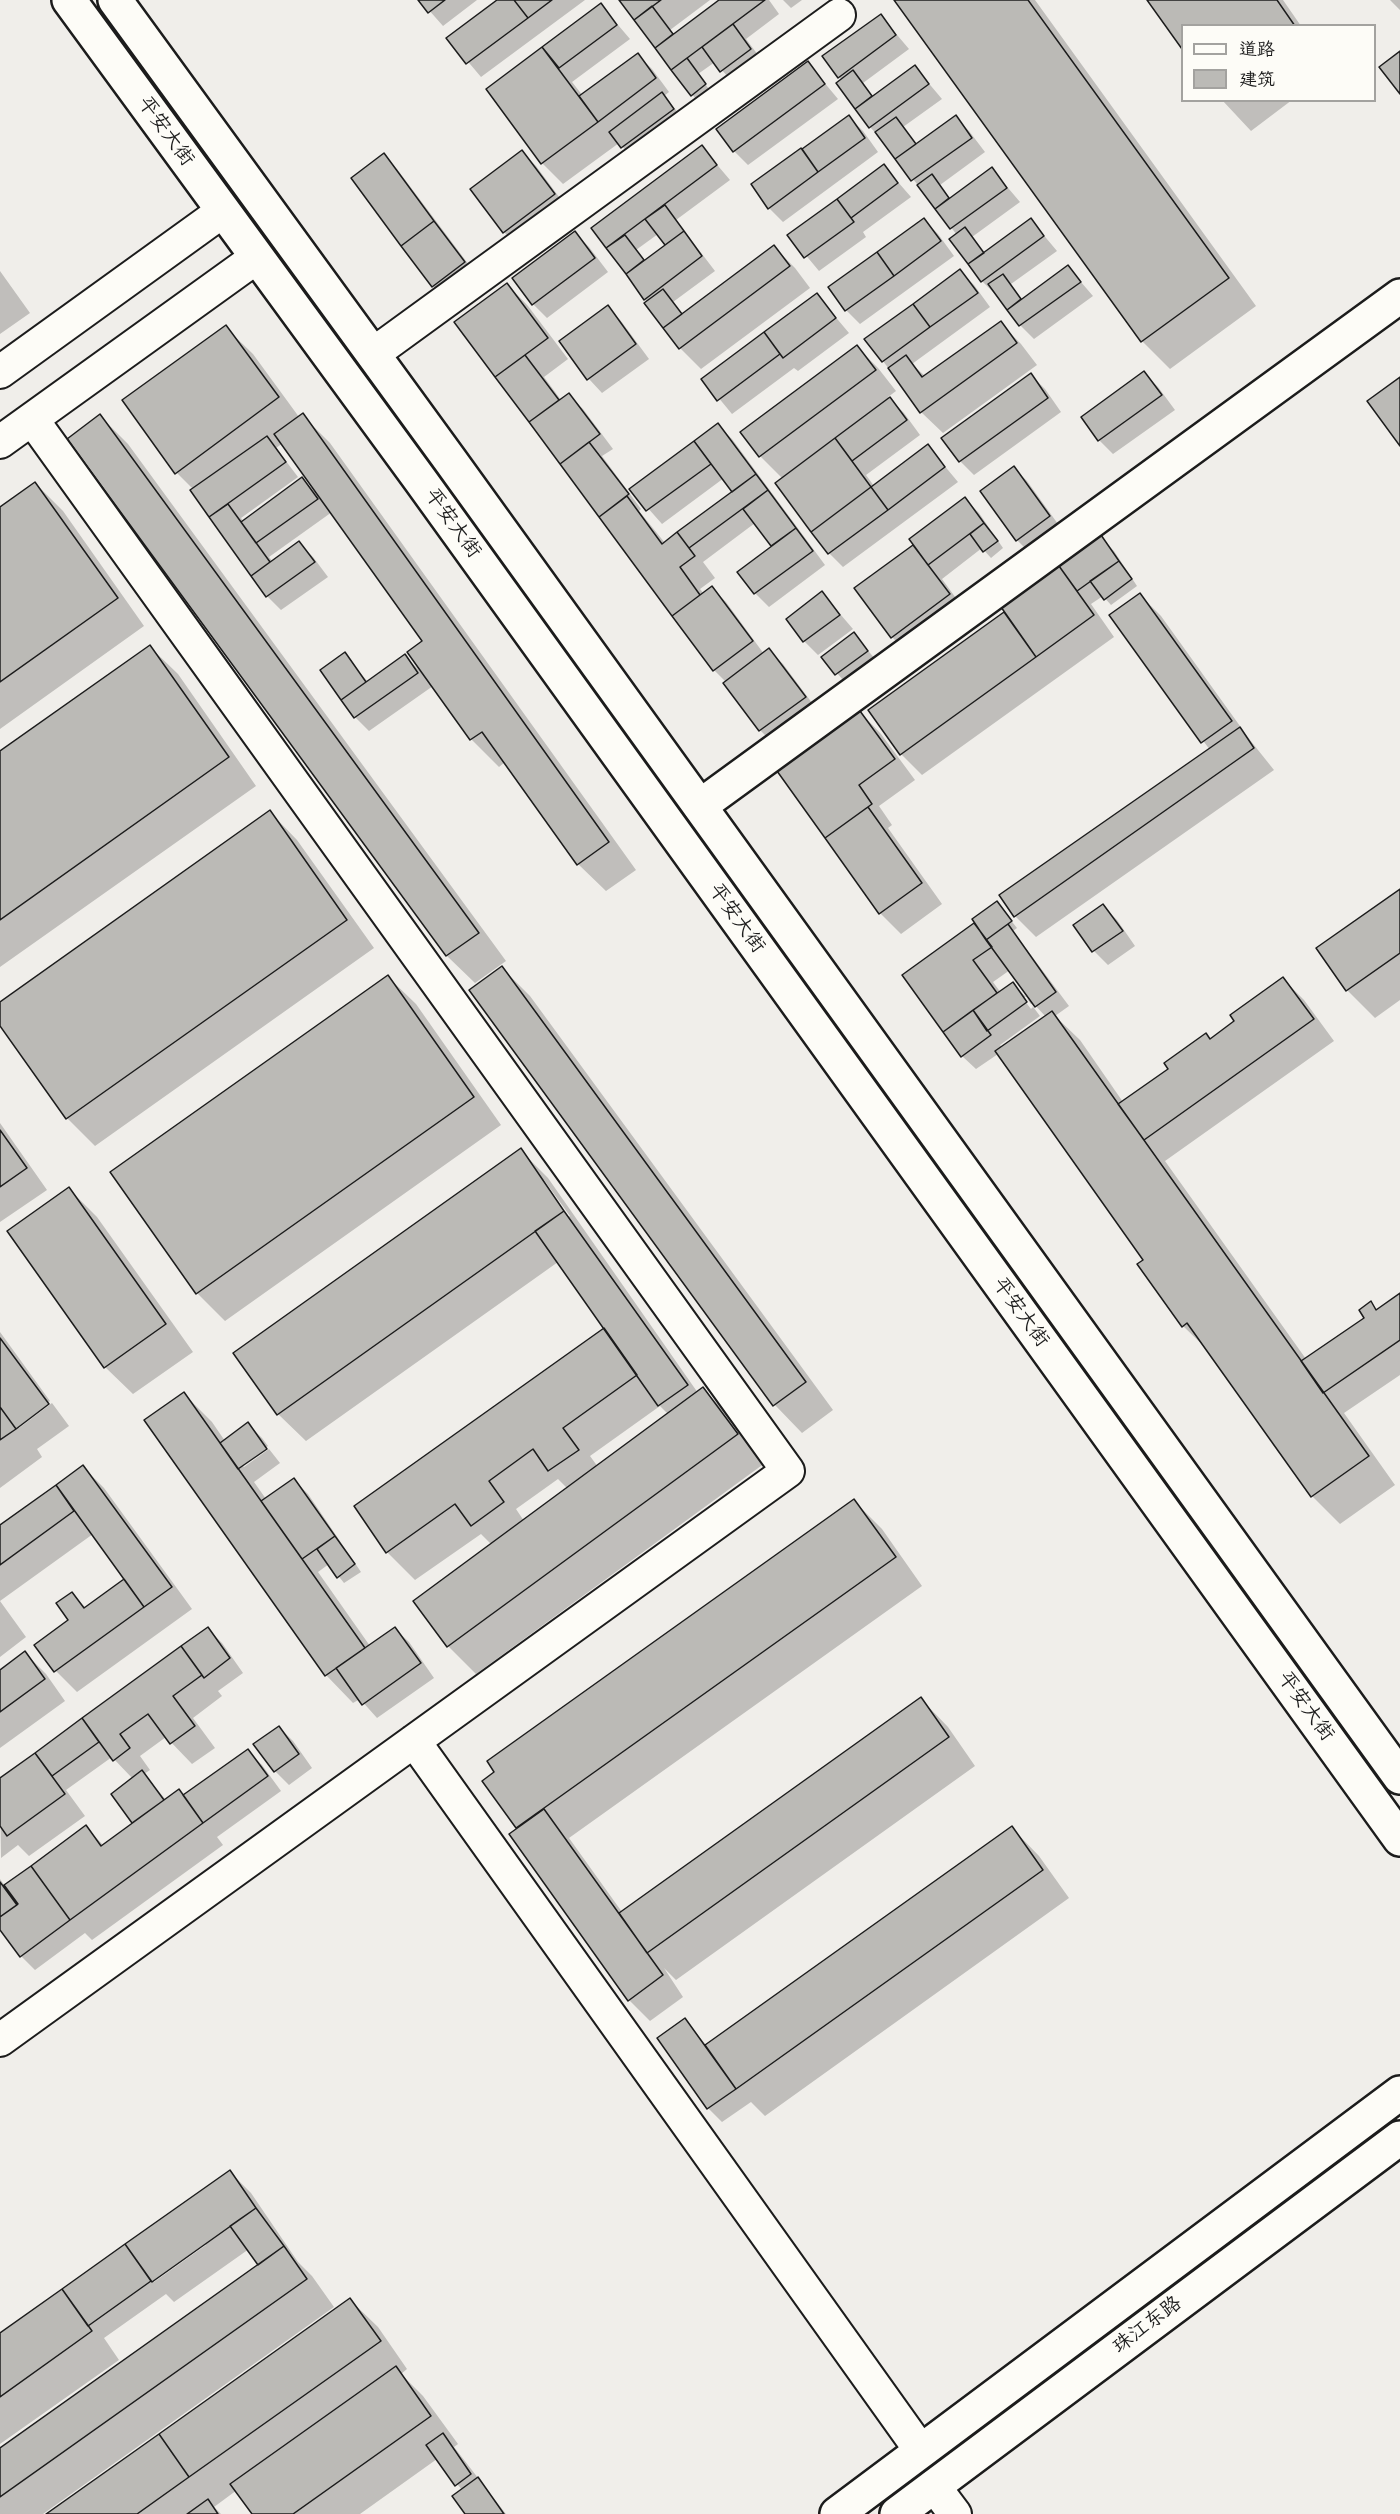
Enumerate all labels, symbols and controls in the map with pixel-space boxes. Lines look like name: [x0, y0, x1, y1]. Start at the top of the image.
legend: [1181, 24, 1376, 102]
text: 道路: [1239, 37, 1275, 62]
text: 建筑: [1239, 67, 1275, 92]
street label: 平安大街: [132, 93, 198, 171]
street label: 平安大街: [419, 485, 485, 563]
street label: 平安大街: [703, 880, 769, 958]
street label: 平安大街: [987, 1274, 1053, 1352]
street label: 平安大街: [1272, 1668, 1338, 1746]
street label: 珠江东路: [1109, 2292, 1187, 2360]

